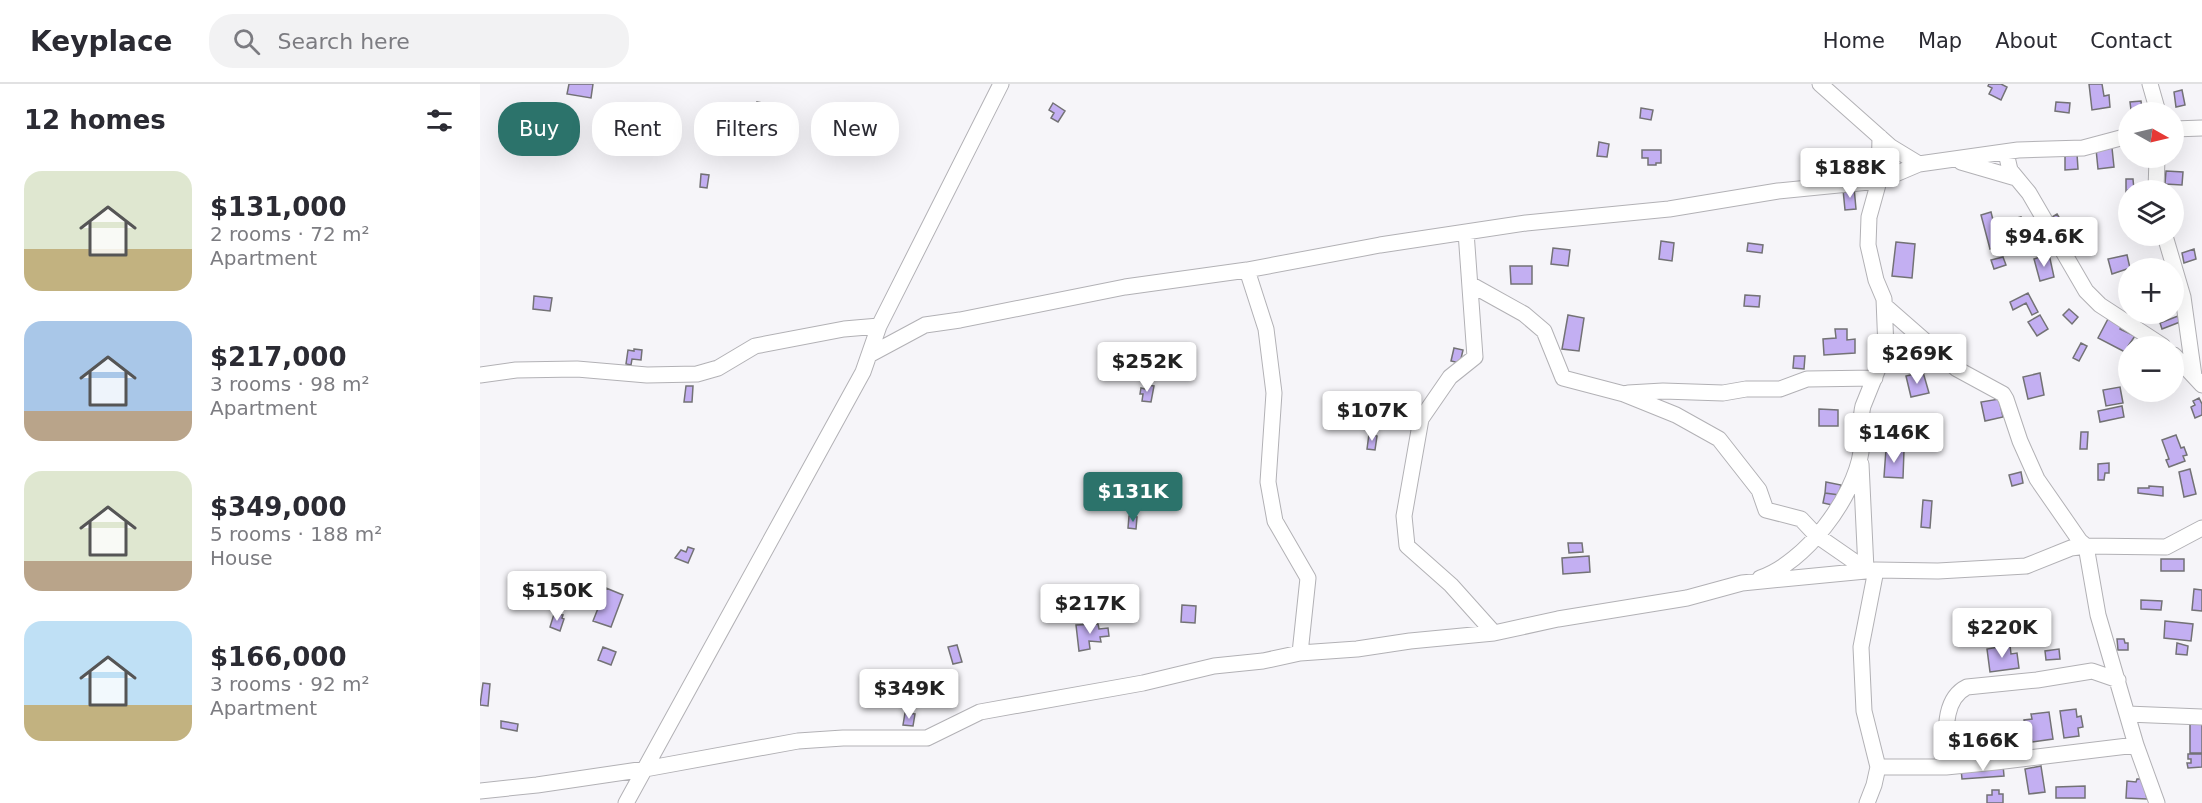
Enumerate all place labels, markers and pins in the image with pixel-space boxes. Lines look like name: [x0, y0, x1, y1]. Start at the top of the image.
pin: $188K: [1808, 148, 1892, 199]
pin: $94.6K: [1995, 217, 2093, 268]
pin: $269K: [1875, 334, 1959, 385]
pin: $252K: [1105, 342, 1189, 393]
pin: $107K: [1330, 391, 1414, 442]
pin: $146K: [1852, 413, 1936, 464]
pin: $131K: [1091, 472, 1175, 523]
pin: $150K: [515, 571, 599, 622]
pin: $217K: [1048, 584, 1132, 635]
pin: $220K: [1960, 608, 2044, 659]
pin: $349K: [867, 669, 951, 720]
pin: $166K: [1941, 721, 2025, 772]

